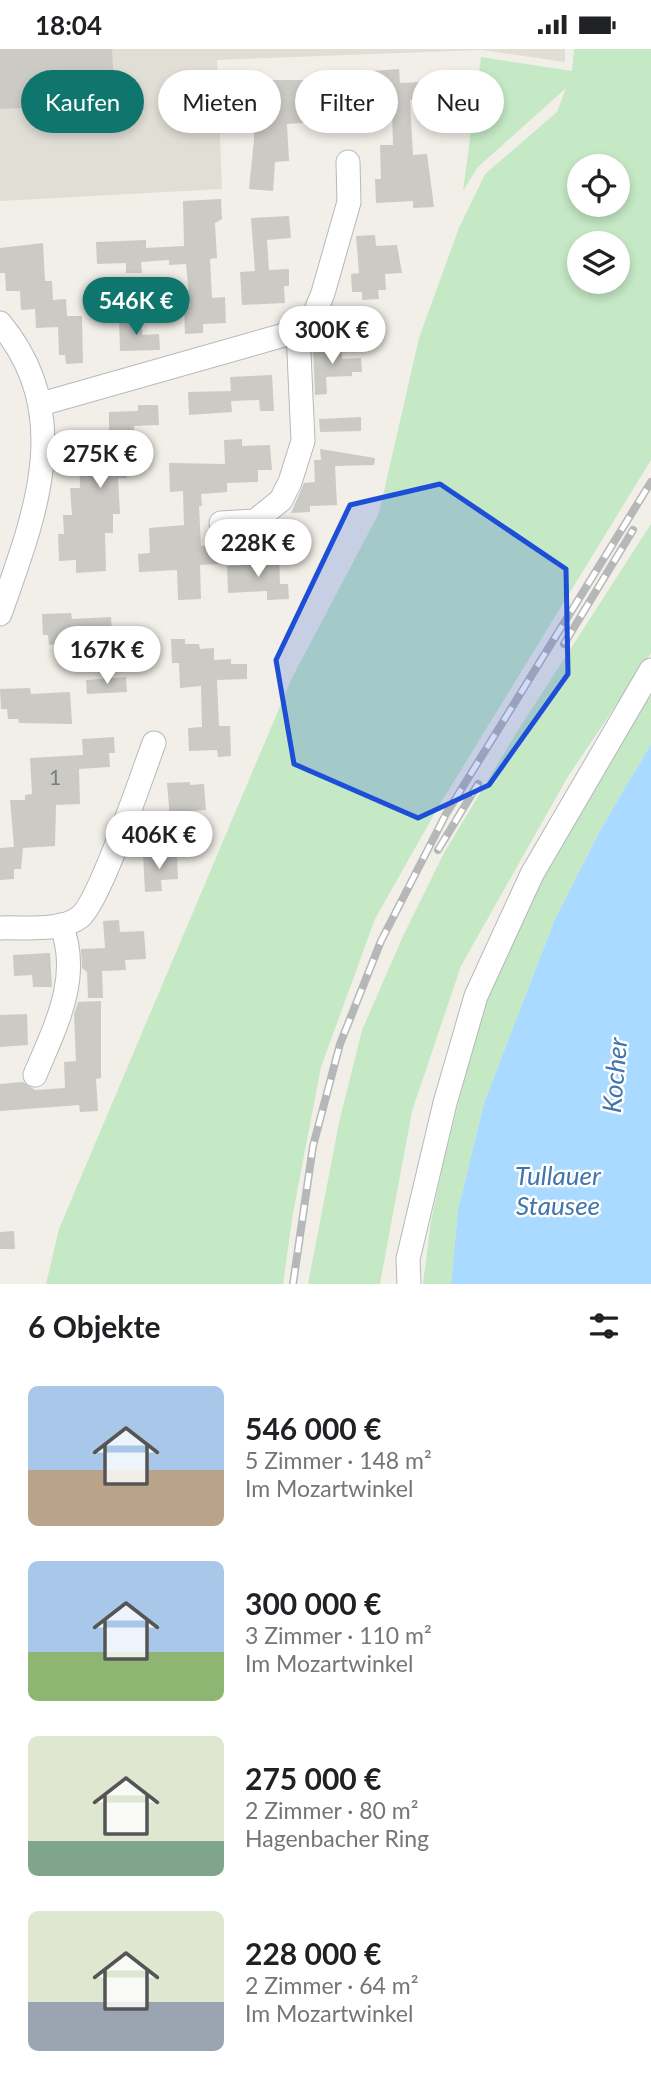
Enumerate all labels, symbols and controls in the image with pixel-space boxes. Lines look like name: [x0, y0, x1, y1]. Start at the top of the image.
text: 18:04: [35, 9, 102, 41]
chip: Kaufen: [21, 70, 144, 133]
chip: Mieten: [158, 70, 281, 133]
chip: Filter: [295, 70, 398, 133]
chip: Neu: [412, 70, 504, 133]
map controls: [567, 154, 630, 294]
button: locate: [567, 154, 630, 217]
button: layers: [567, 231, 630, 294]
pin: 546K €: [79, 278, 193, 337]
text: 546K €: [99, 286, 173, 314]
pin: 300K €: [275, 307, 389, 366]
text: 300K €: [295, 315, 369, 343]
pin: 275K €: [43, 431, 157, 490]
text: 275K €: [63, 439, 137, 467]
pin: 228K €: [201, 519, 315, 579]
text: 228K €: [221, 528, 295, 556]
pin: 167K €: [50, 627, 164, 686]
text: 167K €: [70, 635, 144, 663]
house number: 1: [49, 764, 61, 789]
pin: 406K €: [102, 811, 216, 871]
text: 406K €: [122, 820, 196, 848]
water label: Kocher: [595, 1035, 633, 1114]
water label: Tullauer Stausee: [515, 1159, 602, 1221]
icon: filters: [585, 1307, 623, 1345]
text: 6 Objekte: [28, 1308, 160, 1344]
text: 546 000 €: [245, 1410, 381, 1446]
icon: home: [84, 1414, 168, 1498]
text: 5 Zimmer · 148 m²: [245, 1446, 432, 1474]
text: Im Mozartwinkel: [245, 1474, 413, 1502]
text: 300 000 €: [245, 1585, 381, 1621]
icon: home: [84, 1589, 168, 1673]
text: 3 Zimmer · 110 m²: [245, 1621, 432, 1649]
text: Im Mozartwinkel: [245, 1649, 413, 1677]
text: 275 000 €: [245, 1760, 381, 1796]
icon: home: [84, 1764, 168, 1848]
text: 2 Zimmer · 80 m²: [245, 1796, 418, 1824]
text: Hagenbacher Ring: [245, 1824, 429, 1852]
text: 228 000 €: [245, 1935, 381, 1971]
icon: home: [84, 1939, 168, 2023]
text: 2 Zimmer · 64 m²: [245, 1971, 418, 1999]
text: Im Mozartwinkel: [245, 1999, 413, 2027]

